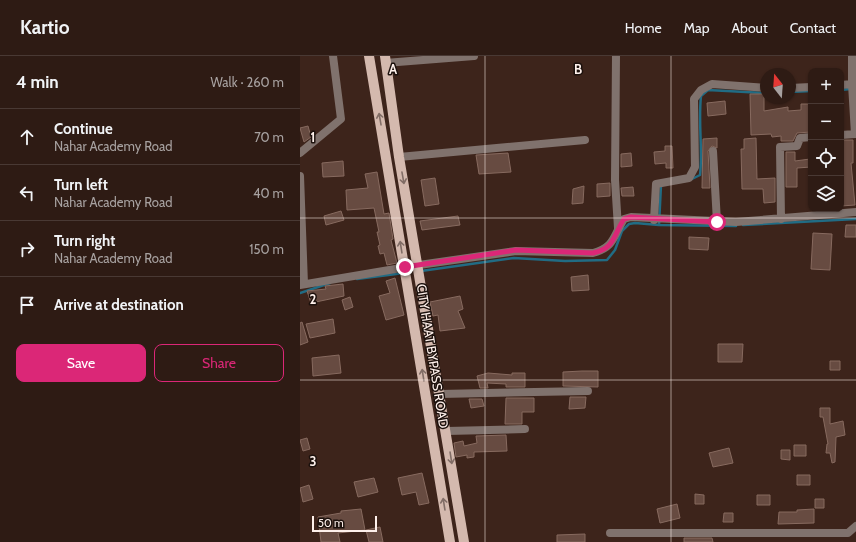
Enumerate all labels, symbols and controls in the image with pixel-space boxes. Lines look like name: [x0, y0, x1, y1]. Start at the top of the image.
text: Kartio: [20, 16, 69, 39]
text: Home: [625, 19, 662, 37]
text: Map: [684, 19, 709, 37]
text: About: [731, 19, 768, 37]
text: Contact: [790, 19, 836, 37]
text: A: [389, 61, 398, 77]
text: B: [574, 61, 582, 77]
north arrow: [760, 68, 796, 104]
map controls: [808, 68, 844, 212]
button: +: [808, 68, 844, 104]
text: 4 min: [16, 72, 59, 92]
text: Walk · 260 m: [211, 74, 284, 90]
button: −: [808, 104, 844, 140]
one-way arrow: [376, 113, 384, 126]
text: Continue: [54, 120, 113, 138]
icon: ahead: [16, 126, 38, 148]
text: 70 m: [254, 129, 284, 145]
text: 1: [311, 129, 315, 145]
text: Nahar Academy Road: [54, 138, 172, 154]
button: locate: [808, 140, 844, 176]
one-way arrow: [399, 171, 407, 184]
text: Turn left: [54, 176, 108, 194]
button: layers: [808, 176, 844, 212]
icon: left: [16, 182, 38, 204]
text: 40 m: [253, 185, 284, 201]
text: Nahar Academy Road: [54, 194, 172, 210]
route start: [708, 213, 726, 231]
text: Turn right: [54, 232, 115, 250]
icon: right: [16, 238, 38, 260]
text: 150 m: [249, 241, 284, 257]
one-way arrow: [397, 241, 405, 254]
text: Nahar Academy Road: [54, 250, 172, 266]
route end: [396, 258, 414, 276]
street label: CITY HAAT BYPASS ROAD: [414, 283, 452, 429]
text: 2: [310, 291, 317, 307]
icon: arrive: [16, 294, 38, 316]
text: Arrive at destination: [54, 296, 184, 314]
button: Save: [16, 344, 146, 382]
button: Share: [154, 344, 284, 382]
one-way arrow: [419, 369, 427, 382]
one-way arrow: [447, 451, 455, 464]
text: 3: [309, 453, 317, 469]
one-way arrow: [440, 497, 448, 510]
scale bar: [312, 514, 377, 533]
text: 50 m: [318, 516, 344, 530]

